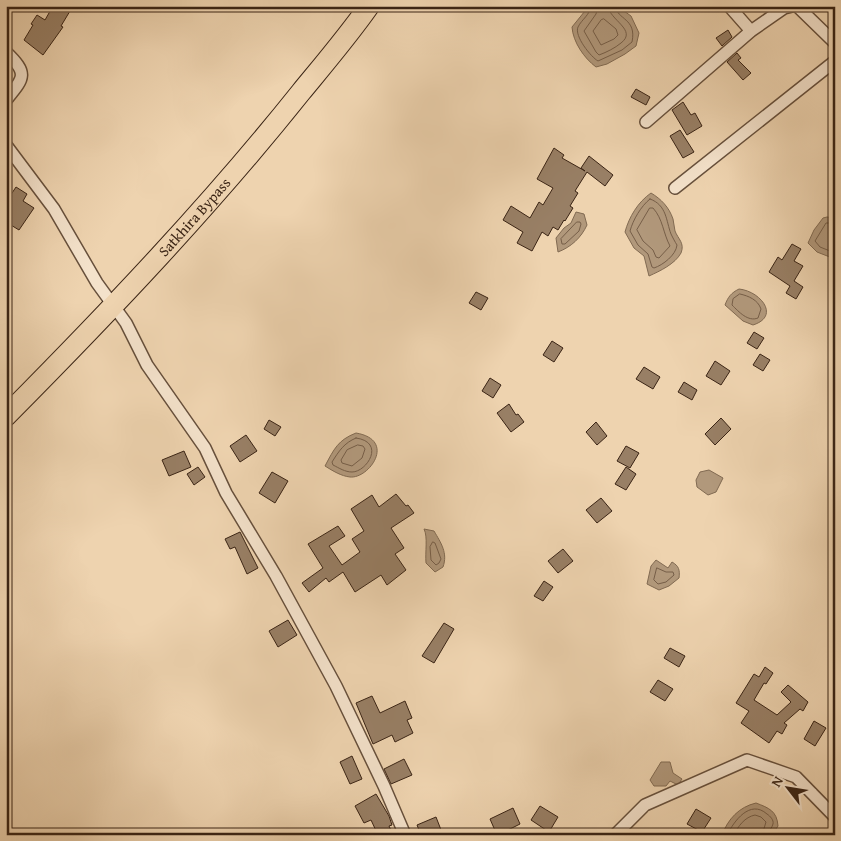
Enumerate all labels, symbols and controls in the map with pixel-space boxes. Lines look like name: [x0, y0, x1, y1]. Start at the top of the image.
street label: Satkhira Bypass: [153, 173, 235, 261]
north arrow: [764, 764, 814, 814]
text: N: [766, 772, 788, 790]

